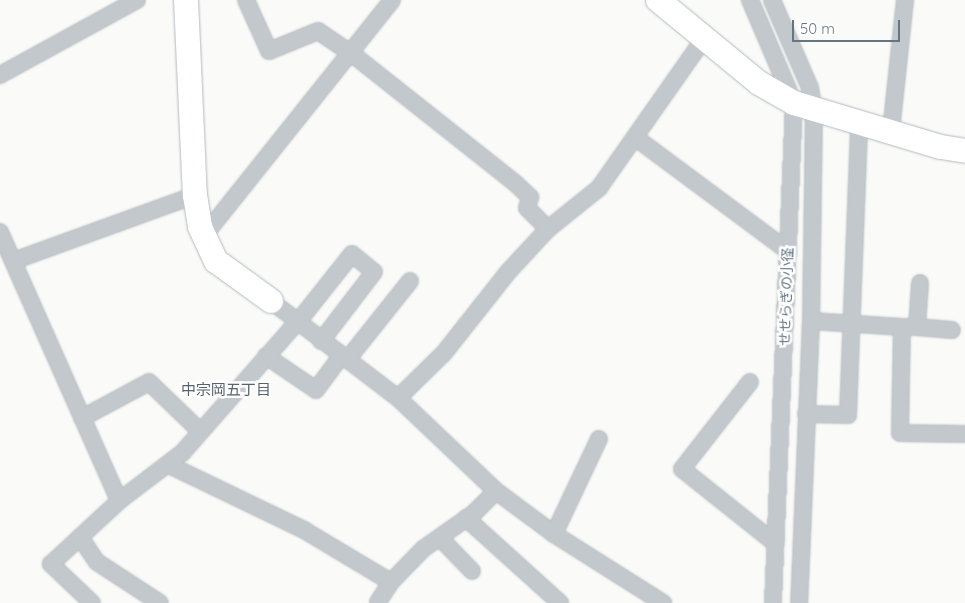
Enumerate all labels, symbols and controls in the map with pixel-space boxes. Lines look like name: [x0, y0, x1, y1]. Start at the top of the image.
scale bar: [795, 10, 902, 42]
text: 50 m: [800, 19, 835, 38]
street label: せせらぎの小径: [776, 248, 796, 346]
district label: 中宗岡五丁目: [181, 381, 271, 399]

